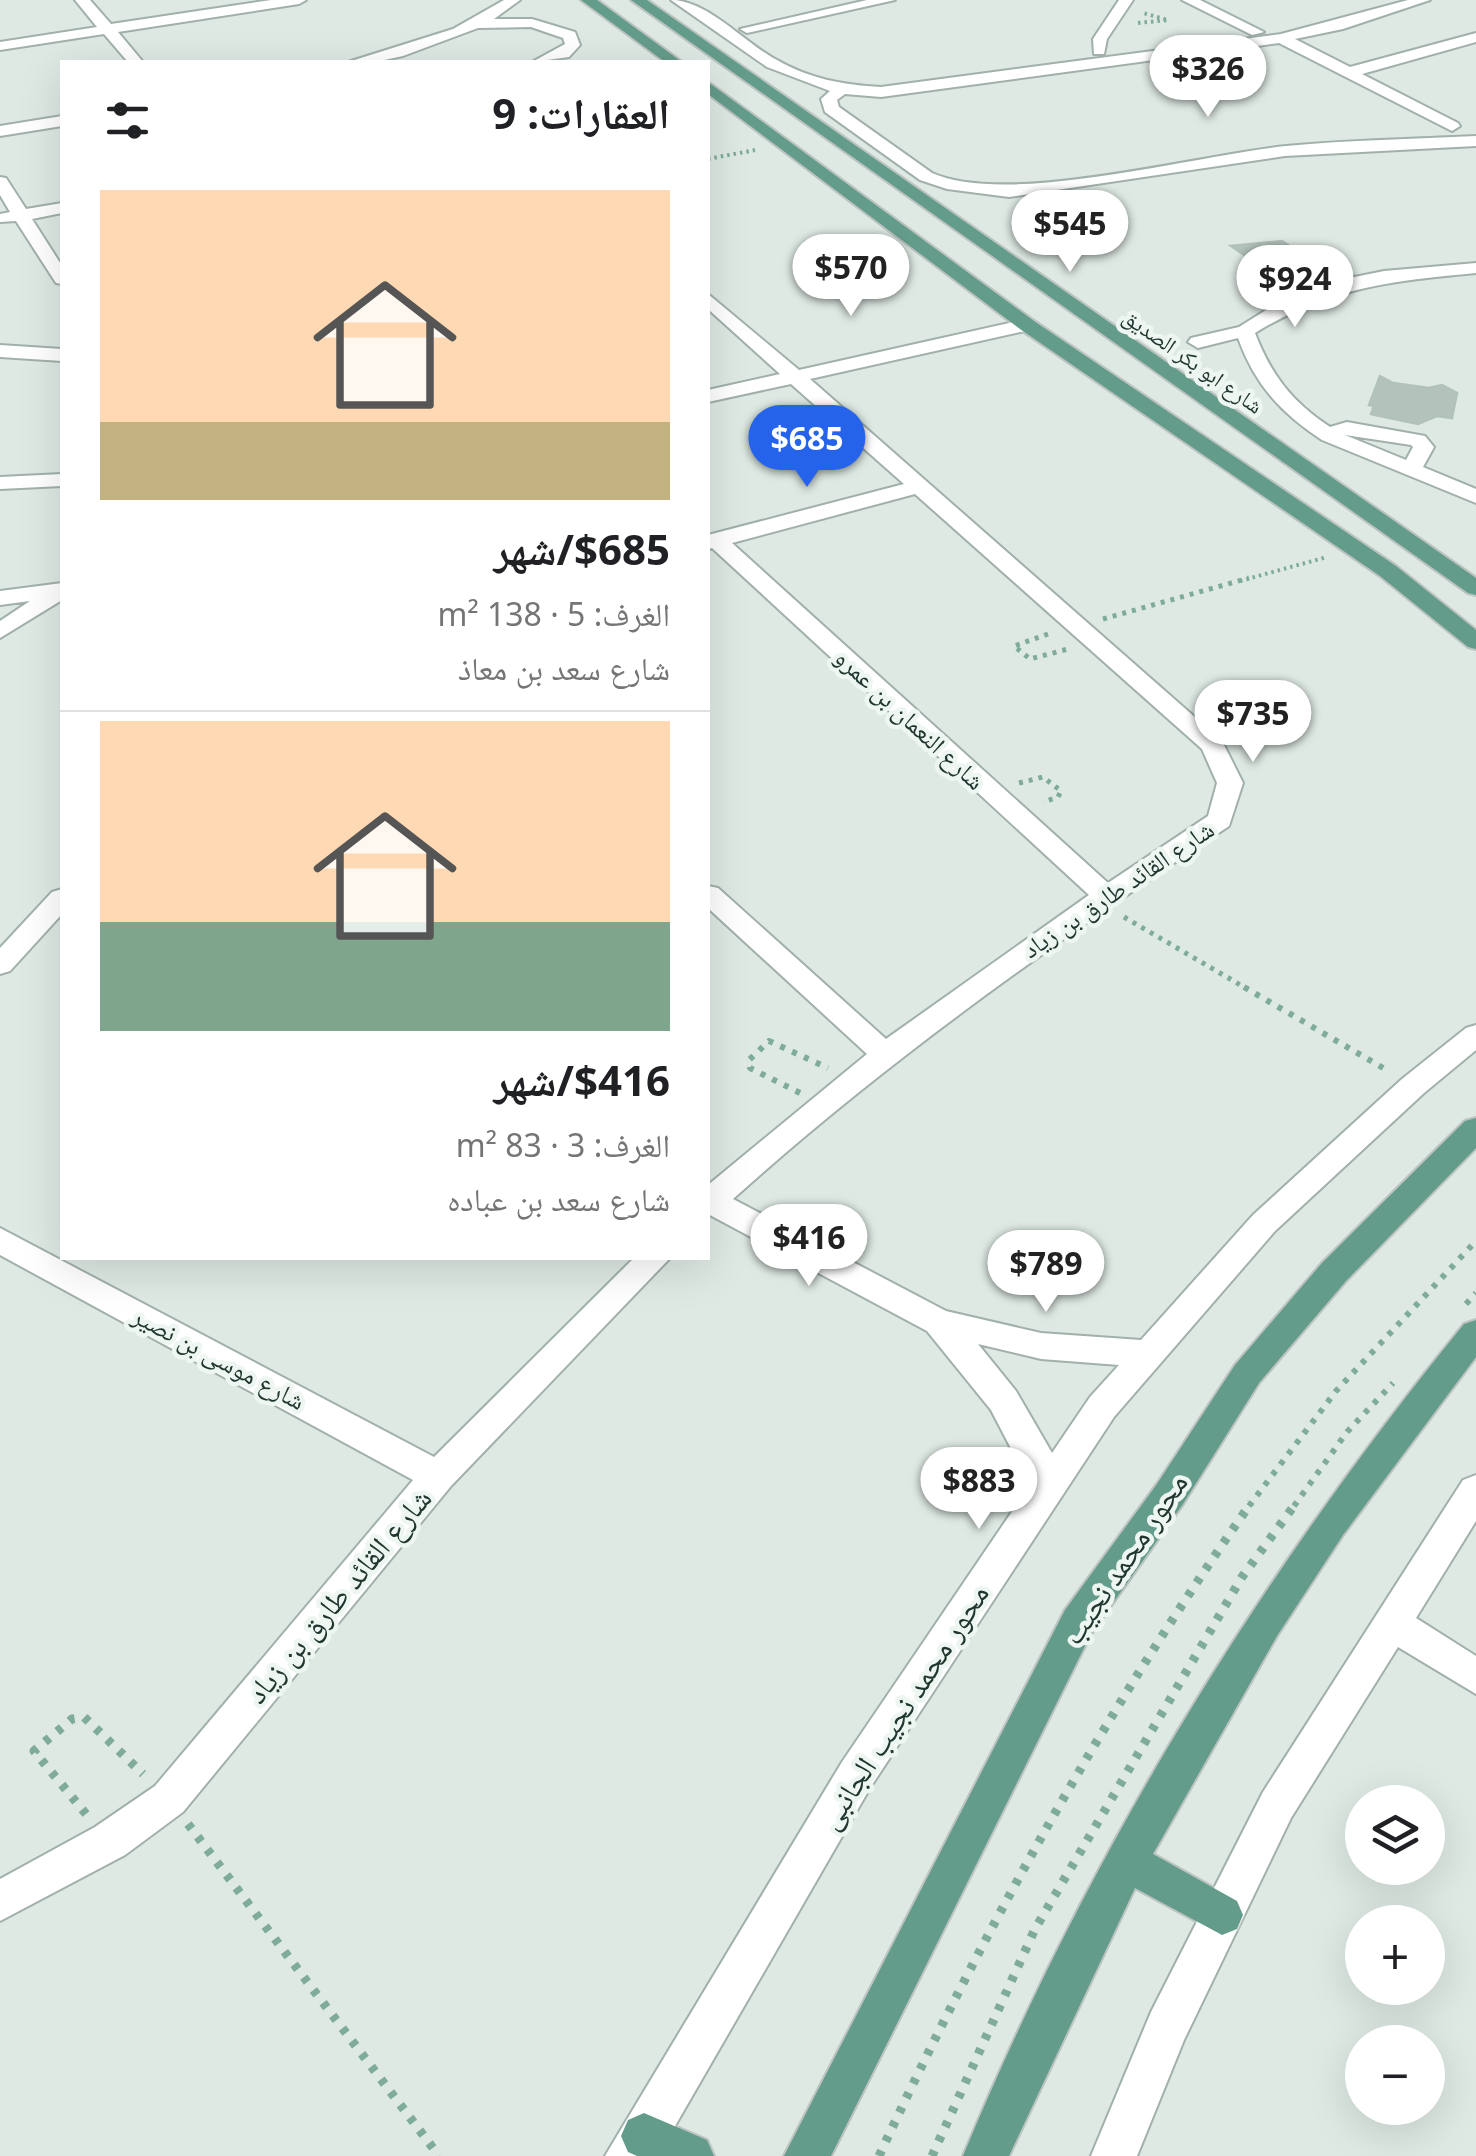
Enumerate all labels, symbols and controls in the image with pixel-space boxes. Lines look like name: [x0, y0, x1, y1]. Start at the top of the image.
pin: $326: [1149, 35, 1267, 120]
text: $326: [1171, 46, 1245, 89]
text: العقارات: 9: [492, 84, 670, 141]
icon: filters: [100, 93, 155, 148]
pin: $545: [1011, 190, 1129, 275]
text: $545: [1033, 201, 1107, 244]
pin: $570: [792, 234, 910, 319]
text: $570: [814, 245, 888, 288]
pin: $924: [1236, 245, 1354, 330]
icon: home: [295, 255, 475, 435]
text: $924: [1258, 256, 1332, 299]
street label: شارع ابو بكر الصديق: [1118, 301, 1270, 420]
pin: $685: [748, 405, 866, 490]
text: $685: [770, 416, 844, 459]
text: $685/شهر: [494, 520, 670, 577]
text: الغرف: 5 · 138 m²: [437, 592, 670, 635]
street label: شارع النعمان بن عمرو: [828, 640, 993, 797]
text: شارع سعد بن معاذ: [458, 646, 670, 689]
pin: $735: [1194, 680, 1312, 765]
text: $735: [1216, 691, 1290, 734]
icon: home: [295, 786, 475, 966]
street label: شارع القائد طارق بن زياد: [1015, 811, 1220, 965]
text: $416/شهر: [494, 1051, 670, 1108]
text: الغرف: 3 · 83 m²: [456, 1123, 670, 1166]
text: شارع سعد بن عباده: [447, 1177, 670, 1220]
pin: $416: [750, 1204, 868, 1289]
text: $416: [772, 1215, 846, 1258]
pin: $789: [987, 1230, 1105, 1315]
text: $789: [1009, 1241, 1083, 1284]
street label: شارع موسى بن نصير: [126, 1297, 312, 1417]
pin: $883: [920, 1447, 1038, 1532]
text: $883: [942, 1458, 1016, 1501]
street label: محور محمد نجيب: [1051, 1464, 1196, 1652]
street label: شارع القائد طارق بن زياد: [236, 1479, 440, 1711]
street label: محور محمد نجيب الجانبى: [808, 1575, 998, 1837]
map controls: [1345, 1785, 1445, 2125]
button: layers: [1345, 1785, 1445, 1885]
button: +: [1345, 1905, 1445, 2005]
button: −: [1345, 2025, 1445, 2125]

